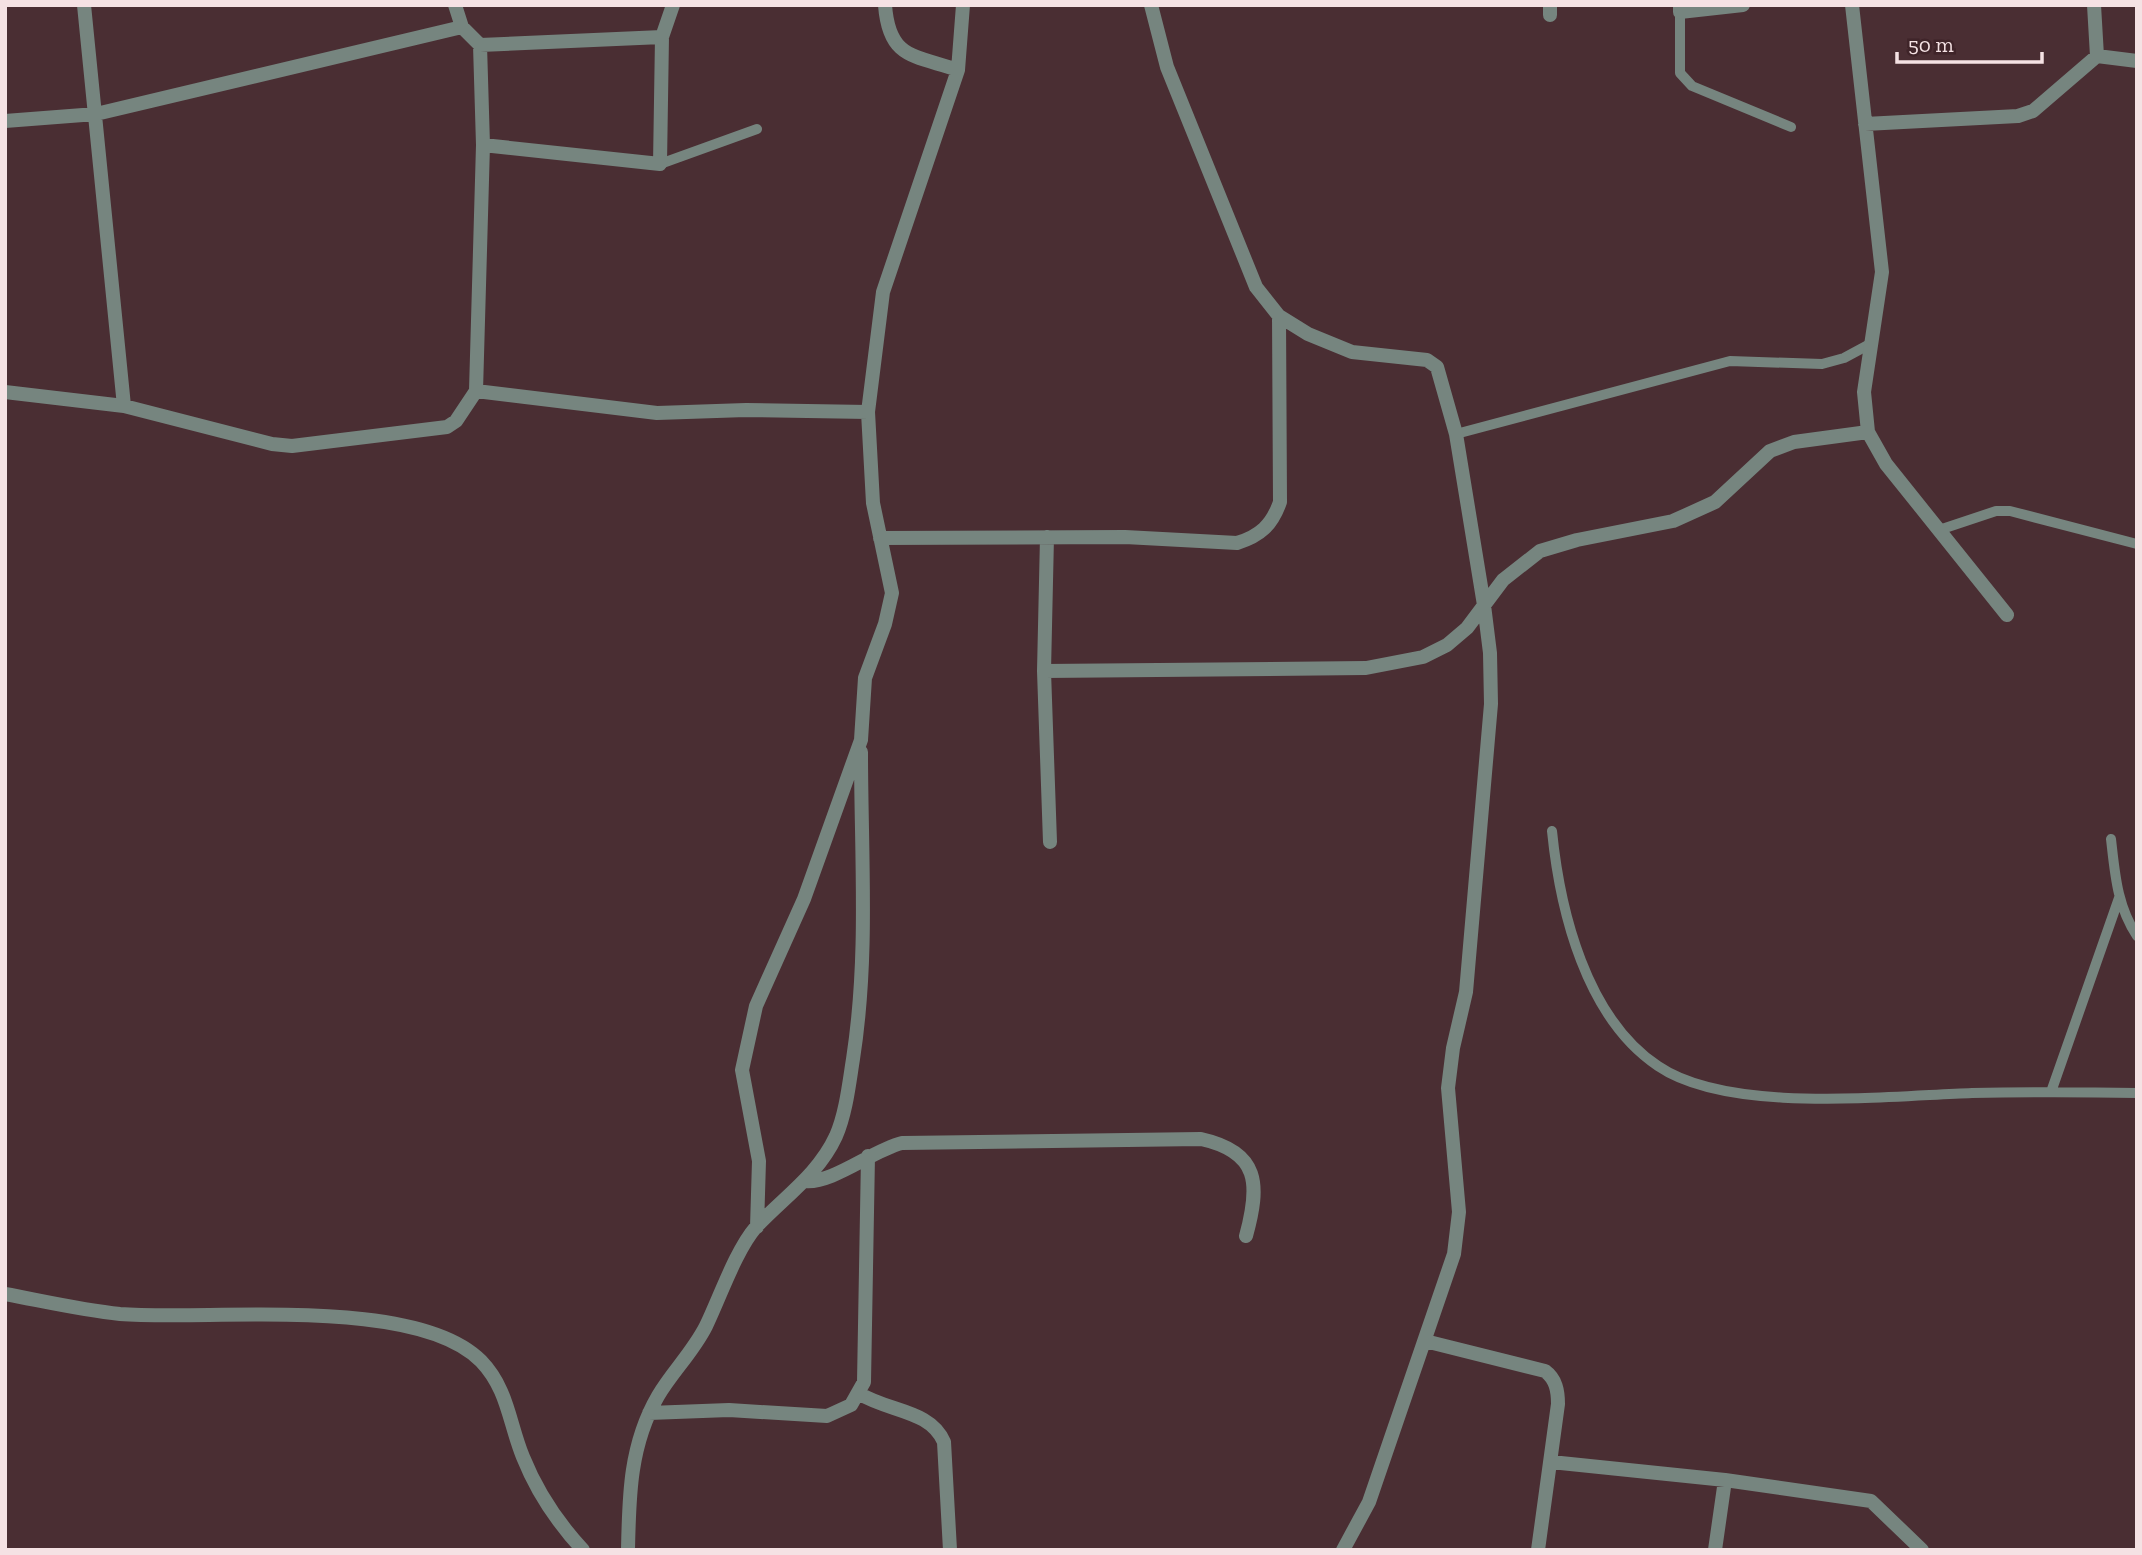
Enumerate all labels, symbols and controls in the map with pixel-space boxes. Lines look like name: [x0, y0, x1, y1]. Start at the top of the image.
scale bar: [1897, 21, 2042, 65]
text: 50 m: [1908, 32, 1954, 57]

